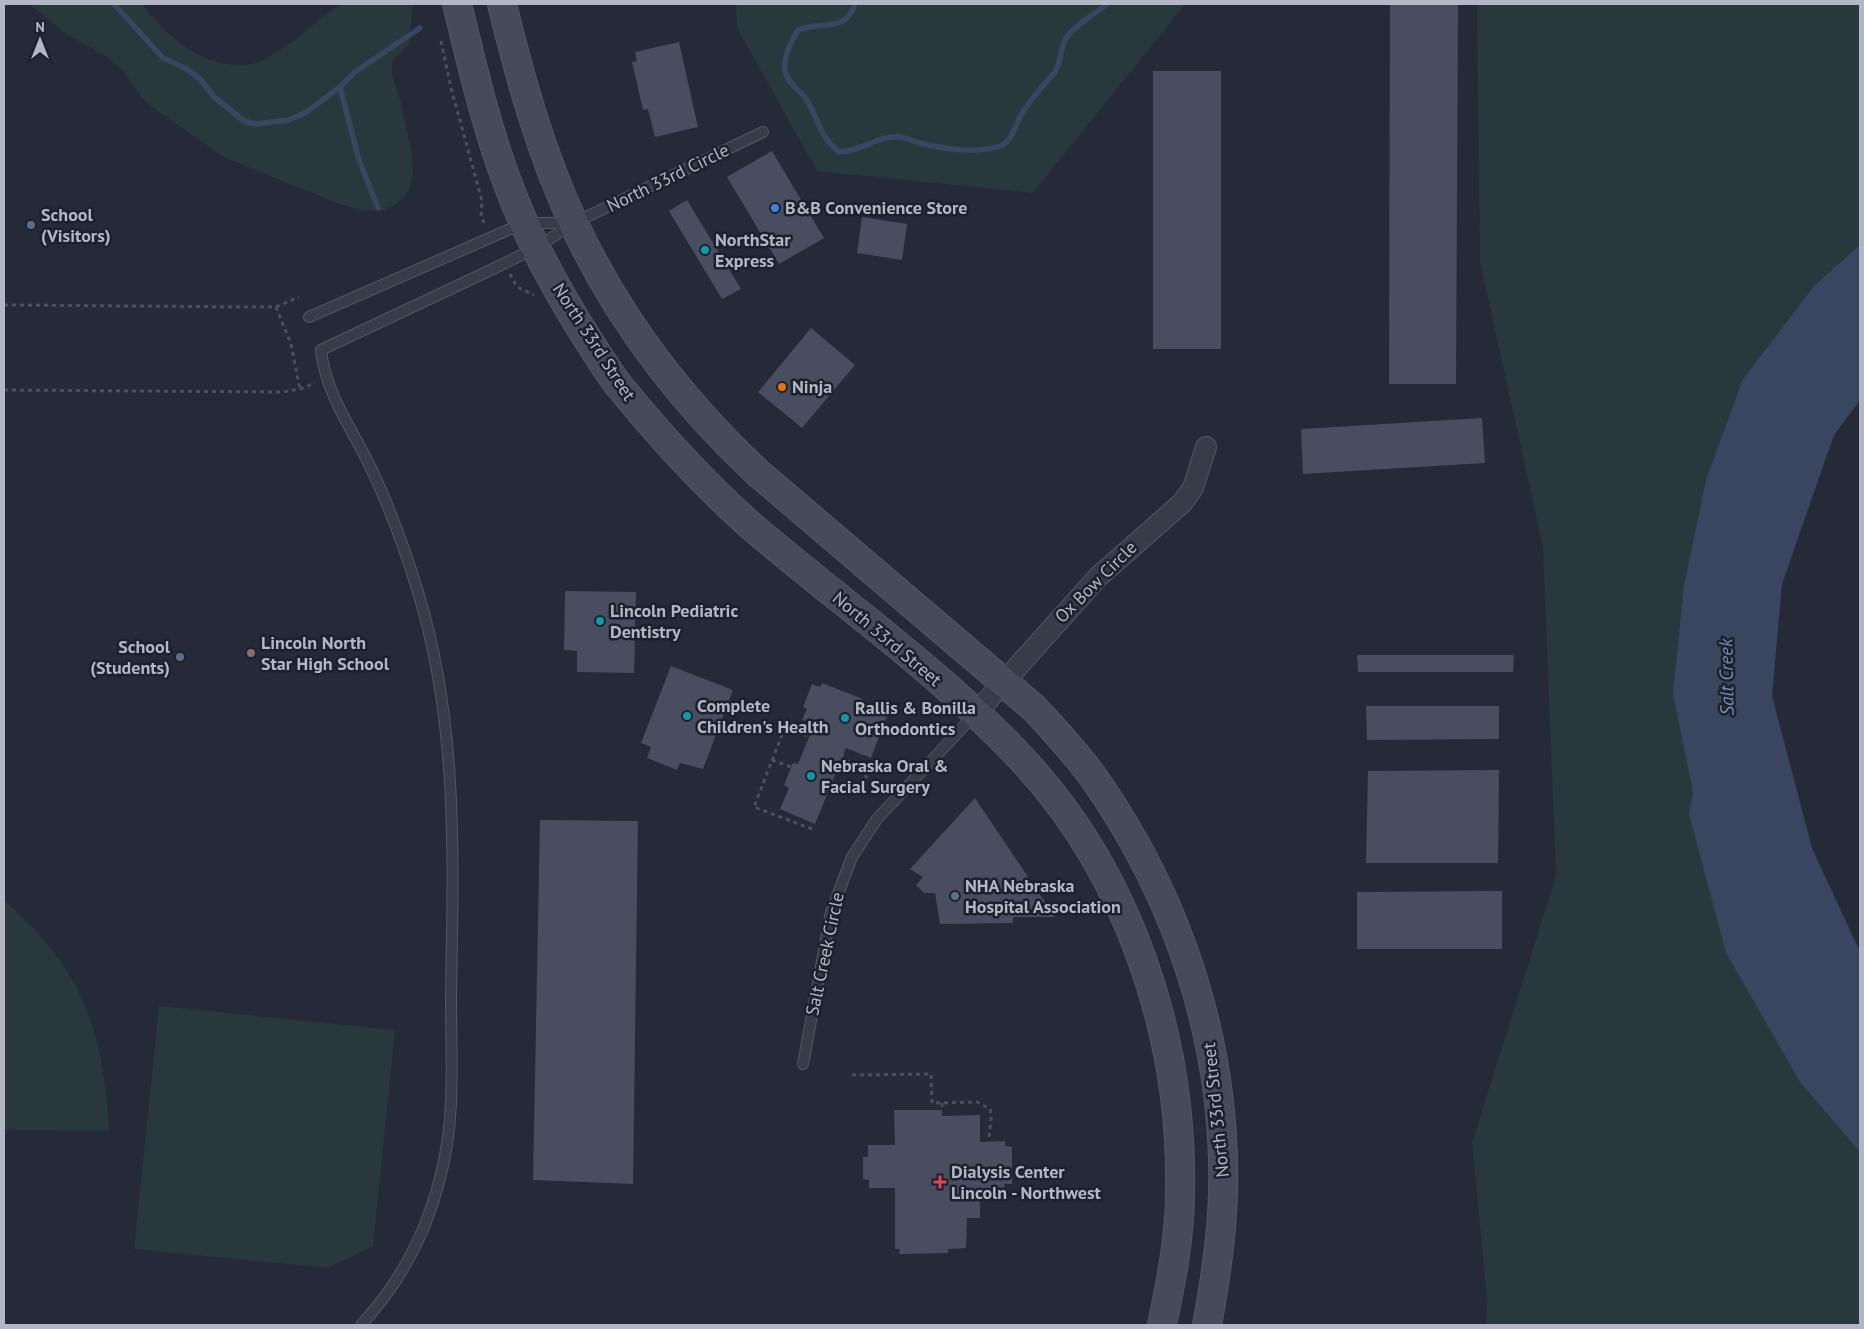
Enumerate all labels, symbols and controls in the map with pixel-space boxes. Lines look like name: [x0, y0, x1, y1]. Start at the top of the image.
north arrow: [15, 15, 65, 65]
text: N: [35, 18, 45, 36]
street label: North 33rd Circle: [603, 138, 733, 217]
place label: B&B Convenience Store: [785, 196, 967, 219]
marker: B&B Convenience Store: [769, 202, 781, 214]
place label: School (Visitors): [41, 203, 111, 247]
marker: School (Visitors): [25, 219, 37, 231]
place label: NorthStar Express: [715, 228, 791, 272]
marker: NorthStar Express: [699, 244, 711, 256]
street label: North 33rd Street: [548, 279, 641, 405]
place label: Ninja: [792, 375, 832, 398]
marker: Ninja: [776, 381, 788, 393]
street label: Ox Bow Circle: [1050, 536, 1141, 627]
street label: North 33rd Street: [828, 586, 947, 691]
place label: Lincoln Pediatric Dentistry: [610, 599, 738, 643]
marker: Lincoln Pediatric Dentistry: [594, 615, 606, 627]
place label: Lincoln North Star High School: [261, 631, 390, 675]
place label: School (Students): [90, 635, 171, 679]
water label: Salt Creek: [1713, 637, 1739, 716]
marker: Lincoln North Star High School: [245, 647, 257, 659]
marker: School (Students): [174, 651, 186, 663]
place label: Complete Children's Health: [697, 694, 829, 738]
place label: Rallis & Bonilla Orthodontics: [855, 696, 976, 740]
marker: Complete Children's Health: [681, 710, 693, 722]
marker: Rallis & Bonilla Orthodontics: [839, 712, 851, 724]
place label: Nebraska Oral & Facial Surgery: [821, 754, 948, 798]
marker: Nebraska Oral & Facial Surgery: [805, 770, 817, 782]
place label: NHA Nebraska Hospital Association: [965, 874, 1121, 918]
street label: Salt Creek Circle: [800, 890, 849, 1018]
marker: NHA Nebraska Hospital Association: [949, 890, 961, 902]
street label: North 33rd Street: [1197, 1042, 1234, 1179]
place label: Dialysis Center Lincoln - Northwest: [951, 1160, 1102, 1204]
marker: Dialysis Center Lincoln - Northwest: [933, 1175, 947, 1189]

